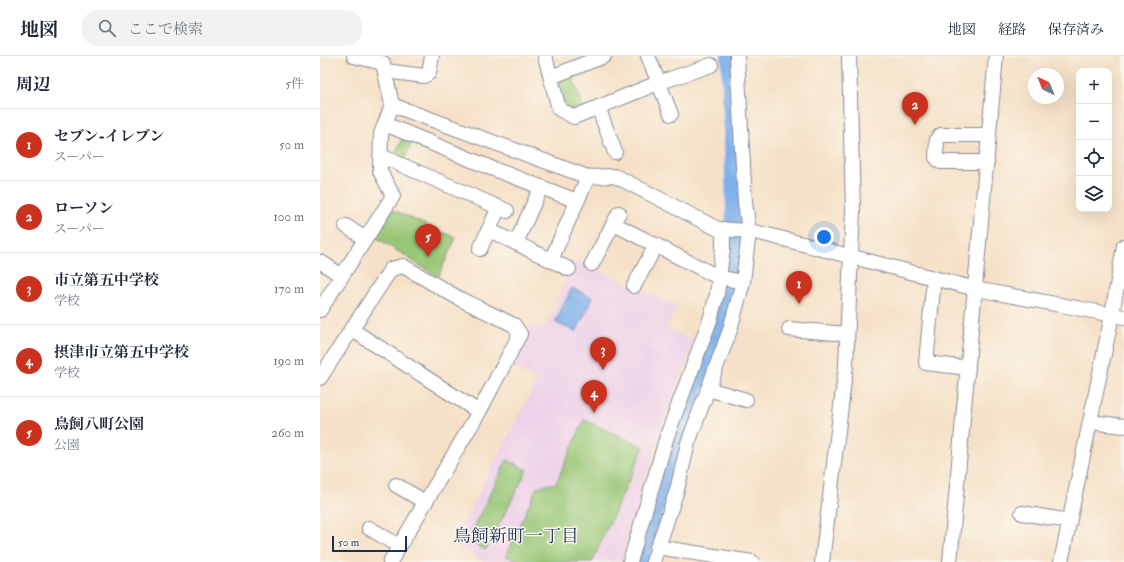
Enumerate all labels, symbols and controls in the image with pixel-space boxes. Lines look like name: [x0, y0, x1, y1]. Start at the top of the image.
search box: [82, 10, 362, 46]
icon: search: [96, 17, 118, 39]
text: 地図: [20, 18, 58, 42]
text: ここで検索: [128, 20, 203, 39]
text: 地図: [948, 21, 976, 38]
text: 経路: [998, 21, 1026, 38]
text: 保存済み: [1048, 21, 1104, 38]
north arrow: [1028, 68, 1064, 104]
map controls: [1076, 68, 1112, 212]
button: +: [1076, 68, 1112, 104]
text: 周辺: [16, 74, 50, 95]
text: 5件: [285, 76, 304, 92]
pin: 2: [902, 92, 928, 125]
button: −: [1076, 104, 1112, 140]
text: セブン-イレブン: [54, 127, 164, 146]
text: 1: [27, 137, 31, 153]
text: 50 m: [279, 137, 304, 153]
button: locate: [1076, 140, 1112, 176]
text: スーパー: [54, 149, 105, 165]
button: layers: [1076, 176, 1112, 212]
text: ローソン: [54, 199, 113, 218]
text: 2: [26, 209, 32, 225]
text: 100 m: [273, 209, 304, 225]
text: スーパー: [54, 221, 105, 237]
pin: 5: [415, 224, 441, 257]
your location: [814, 227, 834, 247]
text: 市立第五中学校: [54, 271, 159, 290]
pin: 1: [786, 271, 812, 304]
text: 3: [27, 281, 32, 297]
text: 170 m: [274, 281, 304, 297]
text: 学校: [54, 293, 80, 309]
pin: 3: [590, 337, 616, 370]
text: 摂津市立第五中学校: [54, 343, 189, 362]
text: 4: [25, 353, 33, 369]
text: 190 m: [273, 353, 304, 369]
text: 学校: [54, 365, 80, 381]
pin: 4: [581, 380, 607, 413]
text: 鳥飼八町公園: [54, 415, 144, 434]
text: 5: [26, 425, 32, 441]
text: 260 m: [271, 425, 304, 441]
text: 公園: [54, 437, 80, 453]
district label: 鳥飼新町一丁目: [453, 525, 579, 548]
scale bar: [332, 534, 407, 553]
text: 50 m: [338, 536, 359, 549]

